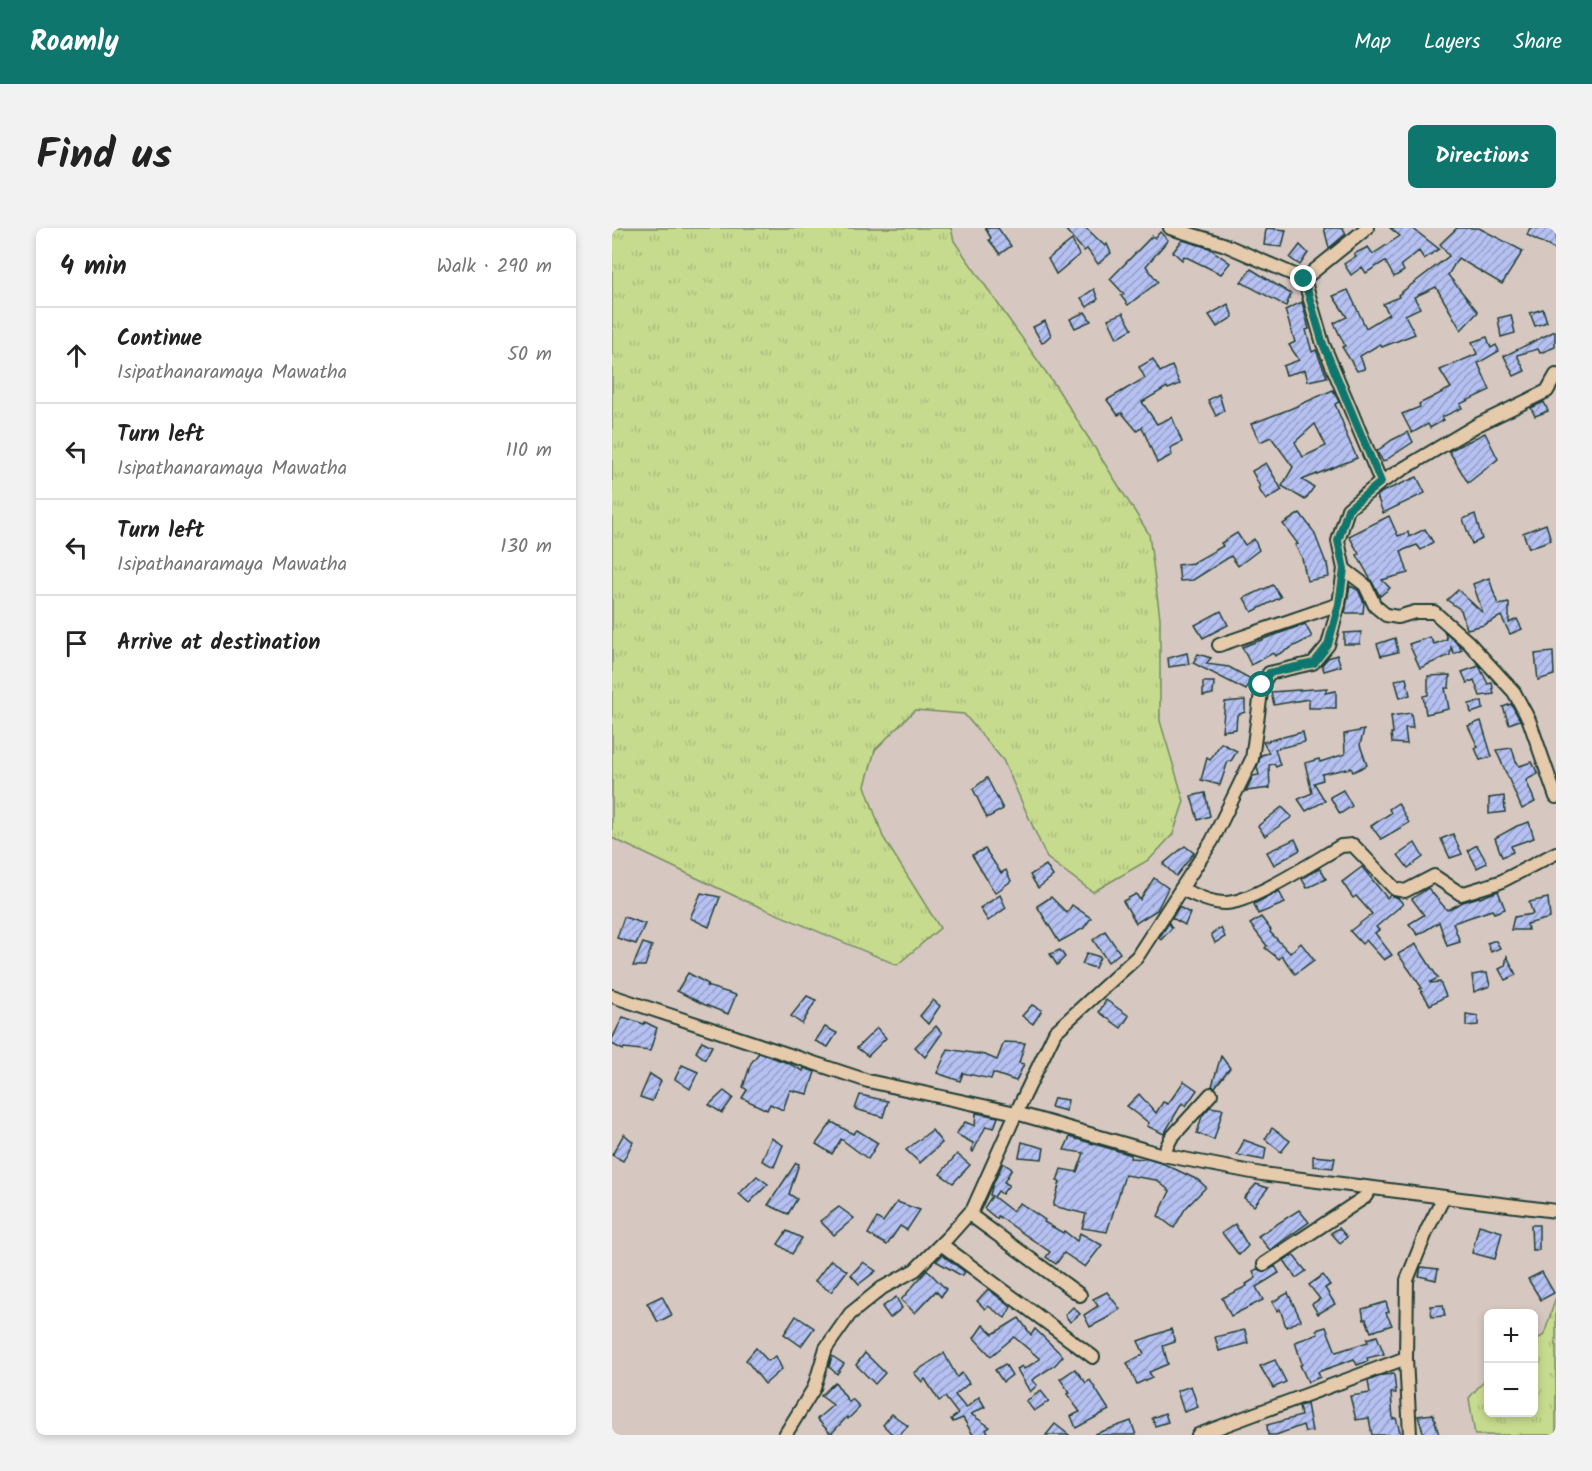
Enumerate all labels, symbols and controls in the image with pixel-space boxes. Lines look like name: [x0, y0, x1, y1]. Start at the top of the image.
text: Roamly: [30, 20, 119, 65]
text: Map: [1354, 26, 1391, 59]
text: Layers: [1424, 26, 1480, 59]
text: Share: [1513, 26, 1562, 59]
text: Find us: [36, 123, 172, 190]
button: Directions: [1408, 125, 1556, 188]
text: 4 min: [60, 246, 127, 288]
text: Walk · 290 m: [437, 251, 552, 283]
route end: [1290, 265, 1316, 291]
text: Continue: [117, 322, 202, 357]
icon: ahead: [60, 339, 93, 372]
text: 50 m: [507, 339, 552, 371]
text: Isipathanaramaya Mawatha: [117, 357, 347, 389]
text: Turn left: [117, 418, 204, 453]
icon: left: [60, 435, 93, 468]
text: 110 m: [506, 435, 552, 467]
text: Isipathanaramaya Mawatha: [117, 453, 347, 485]
text: Turn left: [117, 514, 204, 549]
icon: left: [60, 531, 93, 564]
text: 130 m: [500, 531, 552, 563]
text: Isipathanaramaya Mawatha: [117, 549, 347, 581]
text: Arrive at destination: [117, 626, 320, 661]
icon: arrive: [60, 627, 93, 660]
route start: [1248, 671, 1274, 697]
map controls: [1484, 1309, 1538, 1417]
button: +: [1484, 1309, 1538, 1363]
button: −: [1484, 1363, 1538, 1417]

